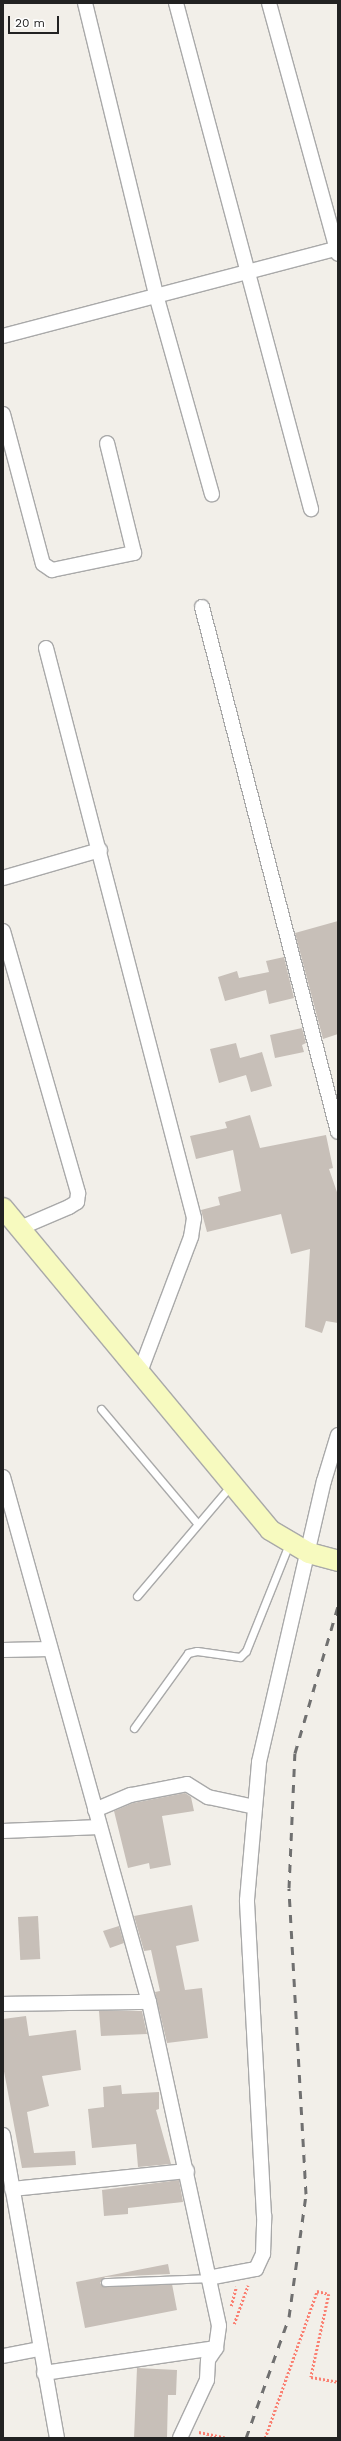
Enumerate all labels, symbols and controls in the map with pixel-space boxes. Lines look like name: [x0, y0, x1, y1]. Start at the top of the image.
scale bar: [10, 8, 61, 34]
text: 20 m: [15, 16, 45, 30]

